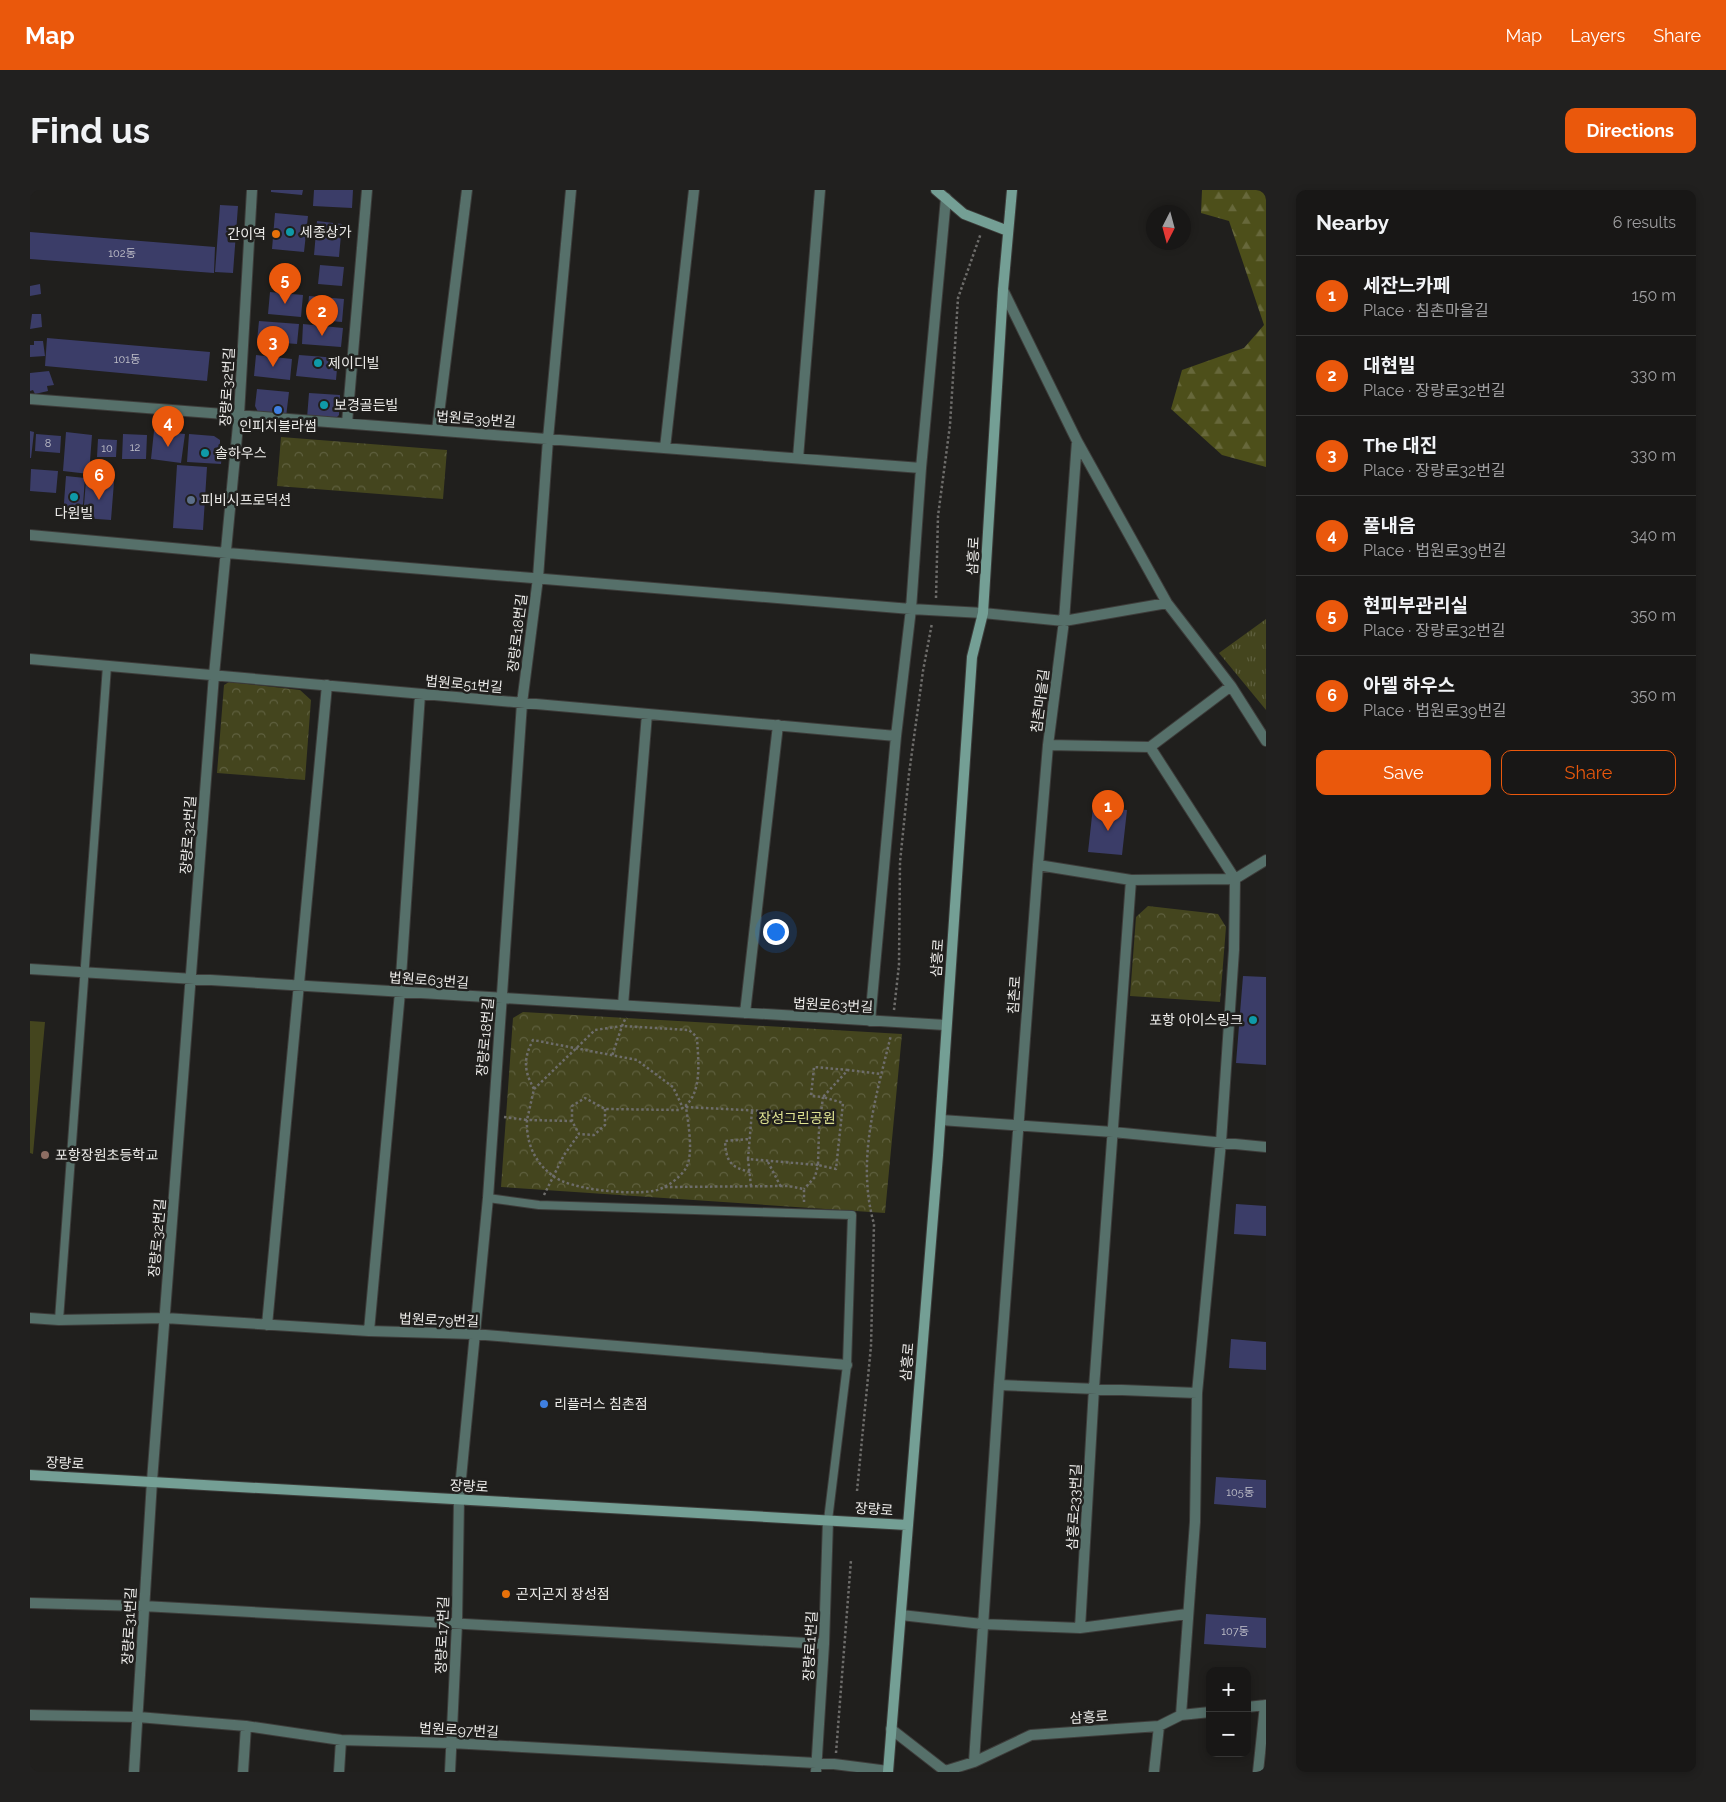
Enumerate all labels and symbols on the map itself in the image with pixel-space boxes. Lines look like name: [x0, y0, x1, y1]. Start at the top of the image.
north arrow: [1146, 205, 1191, 250]
place label: 세종상가: [300, 224, 352, 240]
place label: 간이역: [227, 226, 266, 242]
marker: 세종상가: [284, 226, 296, 238]
marker: 간이역: [270, 228, 282, 240]
house number: 102동: [108, 247, 136, 260]
pin: 5: [269, 263, 301, 304]
pin: 2: [306, 295, 338, 336]
pin: 3: [257, 326, 289, 367]
street label: 장량로32번길: [217, 347, 237, 427]
house number: 101동: [114, 353, 140, 366]
place label: 제이디빌: [328, 355, 380, 371]
marker: 제이디빌: [312, 357, 324, 369]
place label: 보경골든빌: [334, 397, 398, 413]
marker: 보경골든빌: [318, 399, 330, 411]
marker: 인피치블라썸: [272, 404, 284, 416]
pin: 4: [152, 406, 184, 447]
street label: 법원로39번길: [435, 408, 517, 430]
place label: 인피치블라썸: [239, 418, 317, 434]
house number: 8: [45, 437, 51, 450]
house number: 12: [130, 441, 140, 454]
house number: 10: [101, 442, 113, 455]
place label: 솔하우스: [215, 445, 267, 461]
marker: 솔하우스: [199, 447, 211, 459]
pin: 6: [83, 459, 115, 500]
marker: 다원빌: [68, 491, 80, 503]
place label: 피비시프로덕션: [201, 492, 291, 508]
marker: 피비시프로덕션: [185, 494, 197, 506]
place label: 다원빌: [55, 505, 93, 521]
street label: 삼흥로: [964, 536, 982, 576]
street label: 장량로18번길: [504, 593, 530, 673]
street label: 침촌마을길: [1028, 668, 1052, 734]
street label: 법원로51번길: [424, 673, 504, 695]
pin: 1: [1092, 790, 1124, 831]
street label: 장량로32번길: [177, 795, 199, 875]
your location: [763, 919, 789, 945]
street label: 삼흥로: [928, 938, 946, 978]
street label: 법원로63번길: [388, 969, 470, 991]
street label: 침촌로: [1005, 975, 1023, 1015]
street label: 법원로63번길: [792, 995, 874, 1015]
street label: 장량로18번길: [474, 997, 496, 1077]
place label: 포항 아이스링크: [1149, 1012, 1243, 1028]
marker: 포항 아이스링크: [1247, 1014, 1259, 1026]
park label: 장성그린공원: [758, 1110, 836, 1126]
place label: 포항장원초등학교: [55, 1147, 158, 1163]
marker: 포항장원초등학교: [39, 1149, 51, 1161]
street label: 장량로32번길: [146, 1198, 168, 1278]
street label: 법원로79번길: [399, 1311, 479, 1329]
street label: 삼흥로: [897, 1342, 917, 1382]
place label: 리플러스 침촌점: [554, 1396, 648, 1412]
marker: 리플러스 침촌점: [538, 1398, 550, 1410]
street label: 장량로: [45, 1454, 85, 1472]
street label: 삼흥로233번길: [1064, 1463, 1084, 1551]
street label: 장량로: [449, 1477, 489, 1495]
house number: 105동: [1226, 1486, 1254, 1499]
street label: 장량로: [854, 1500, 894, 1518]
place label: 곤지곤지 장성점: [516, 1586, 610, 1602]
street label: 장량로31번길: [119, 1587, 139, 1665]
marker: 곤지곤지 장성점: [500, 1588, 512, 1600]
street label: 장량로17번길: [433, 1596, 451, 1674]
street label: 장량로1번길: [800, 1610, 820, 1682]
house number: 107동: [1221, 1625, 1249, 1638]
street label: 삼흥로: [1069, 1708, 1109, 1726]
street label: 법원로97번길: [419, 1720, 499, 1740]

